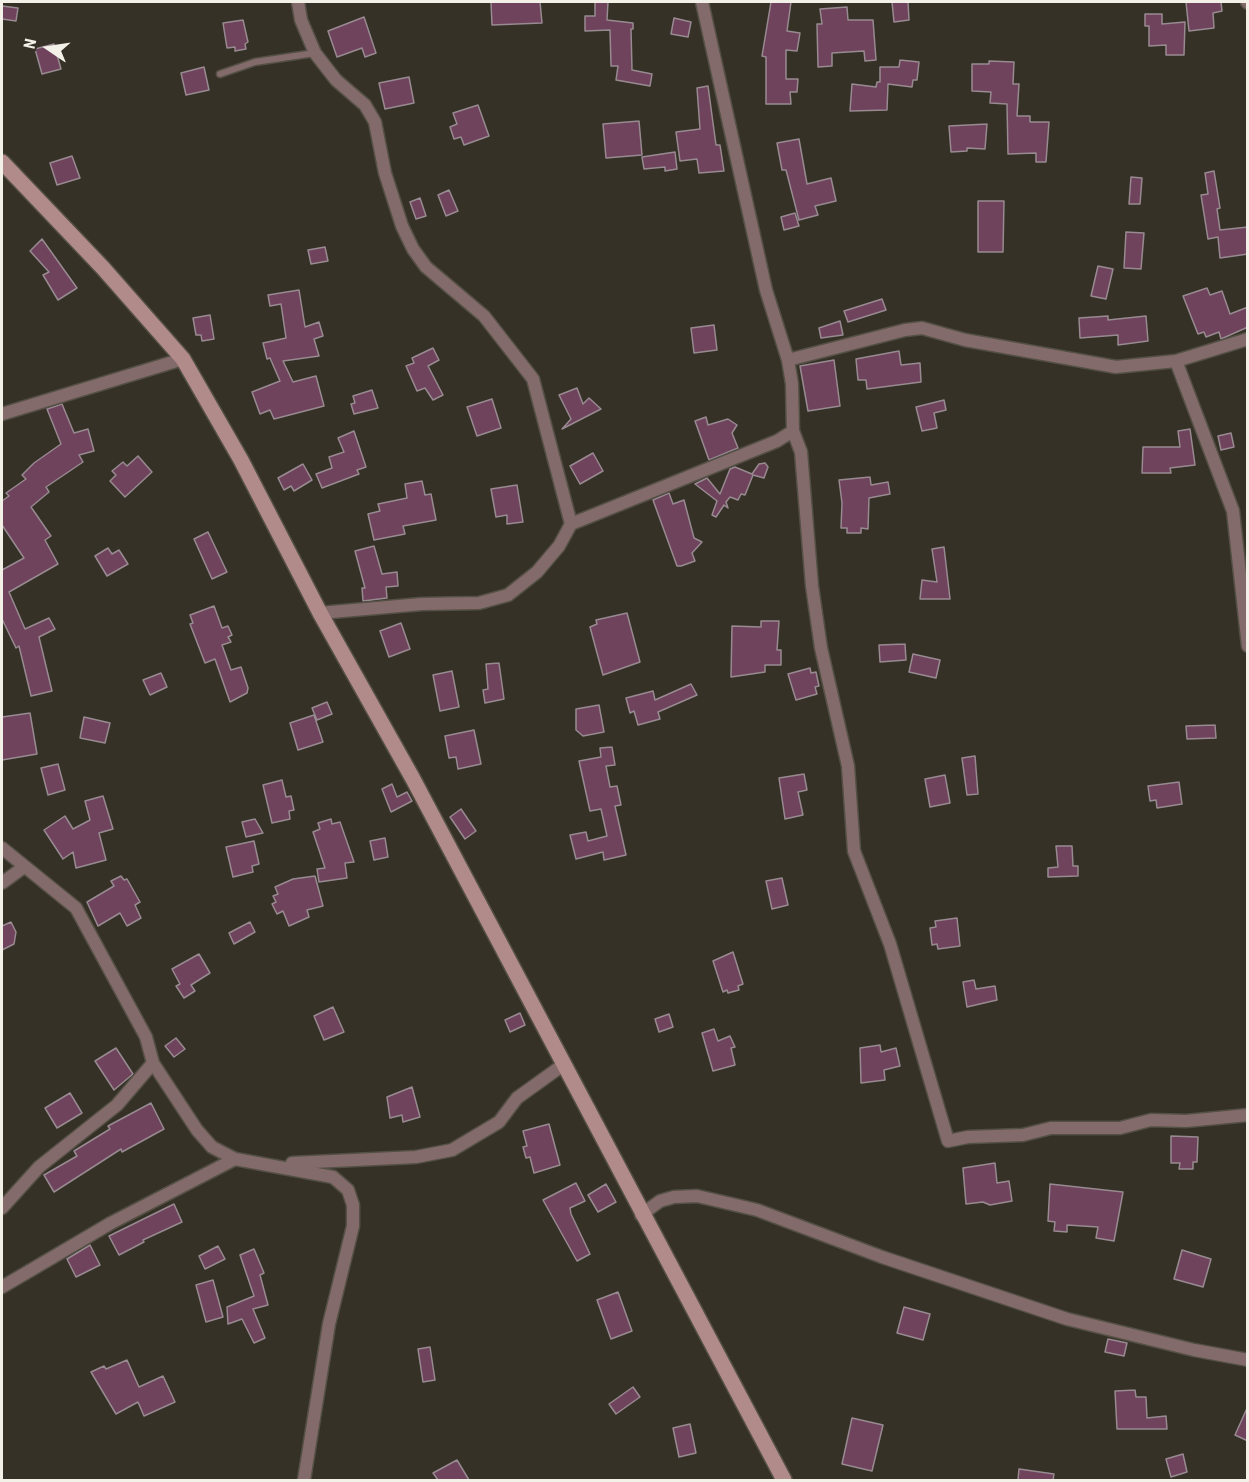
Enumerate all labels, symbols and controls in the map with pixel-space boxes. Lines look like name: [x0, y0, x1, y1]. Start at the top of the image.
north arrow: [18, 18, 78, 78]
text: N: [20, 37, 40, 51]

